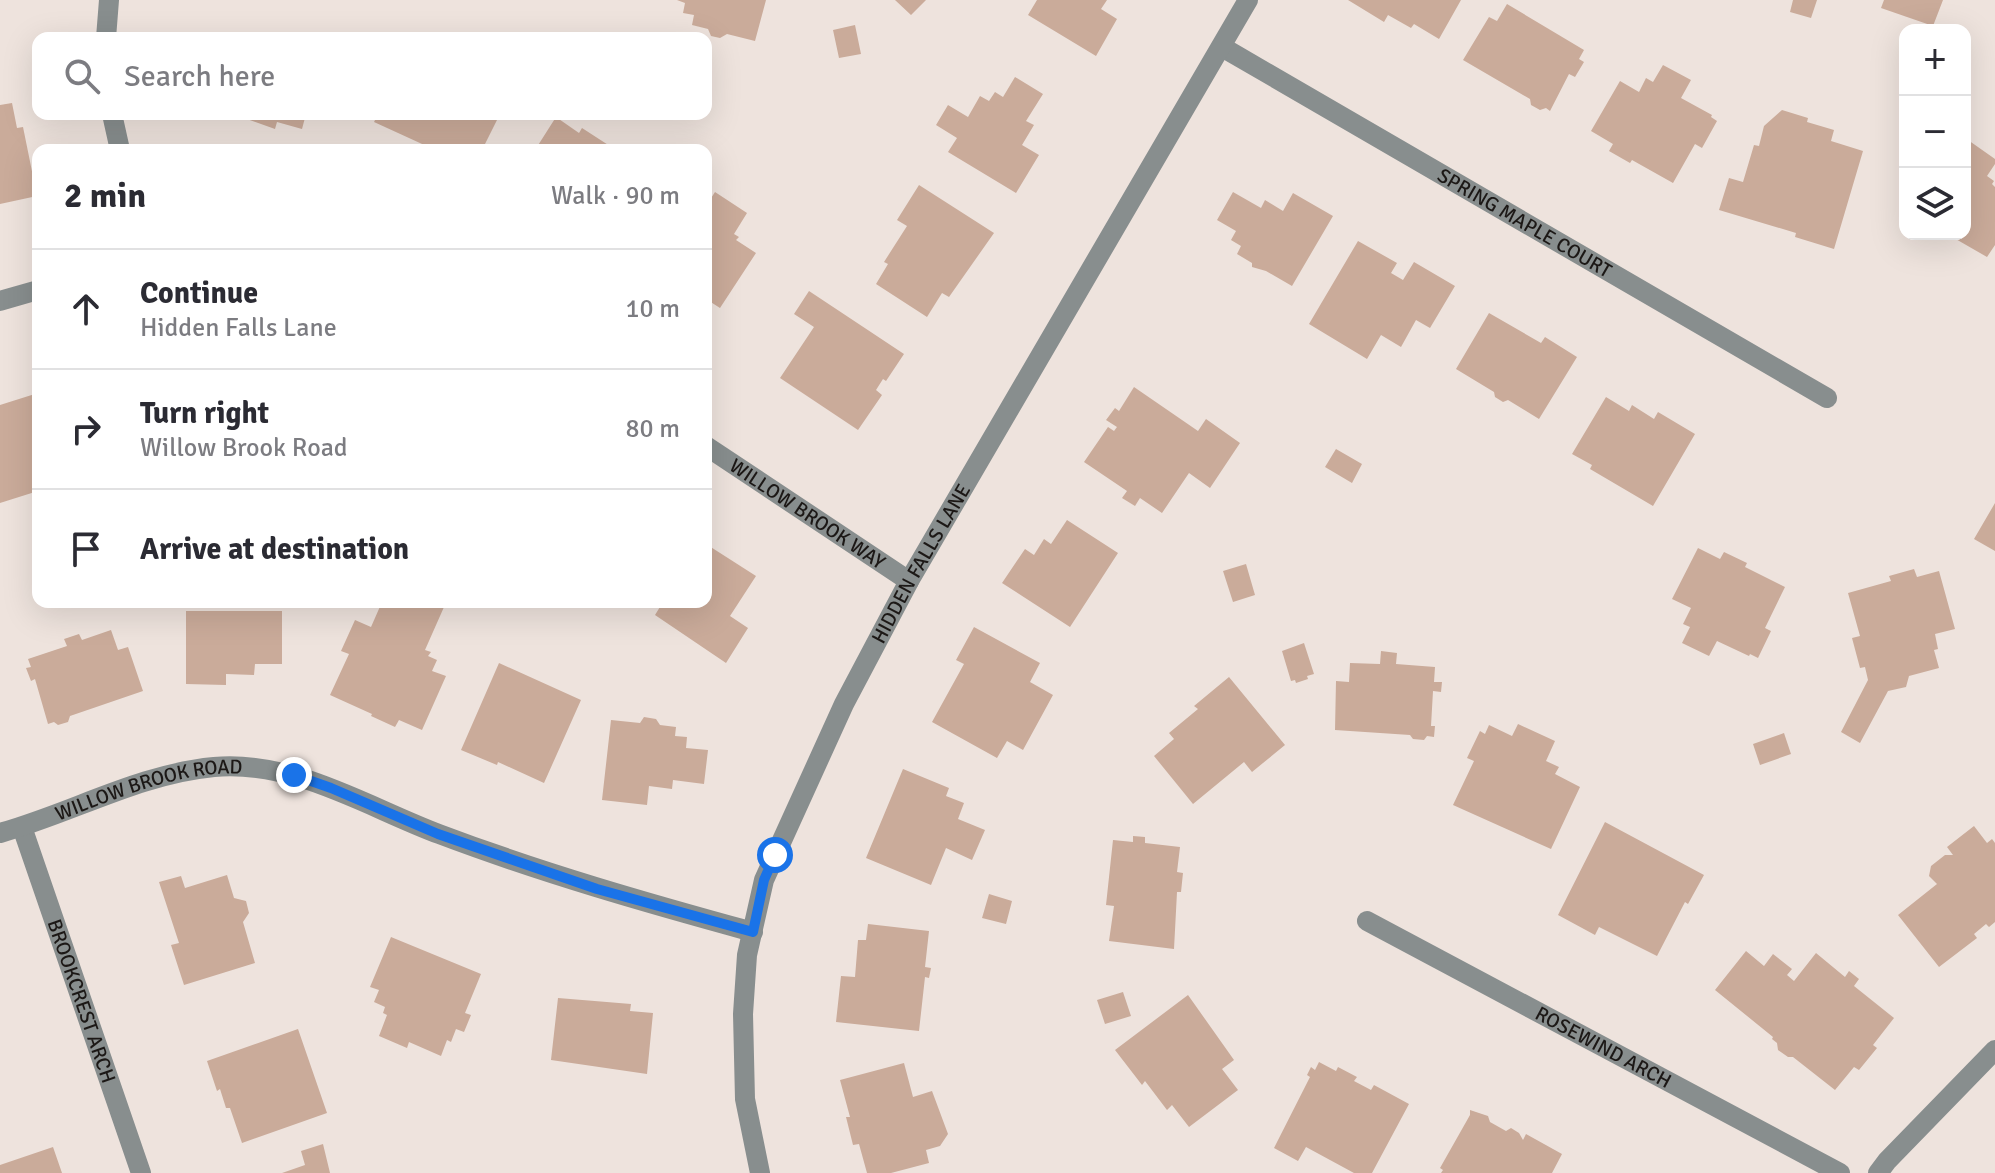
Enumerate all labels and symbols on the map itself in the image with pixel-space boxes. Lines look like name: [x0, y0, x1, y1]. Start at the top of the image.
street label: SPRING MAPLE COURT: [1433, 162, 1616, 283]
street label: WILLOW BROOK WAY: [725, 453, 890, 574]
street label: HIDDEN FALLS LANE: [866, 479, 976, 648]
street label: WILLOW BROOK ROAD: [52, 754, 243, 826]
route end: [276, 757, 312, 793]
route start: [757, 837, 793, 873]
street label: BROOKCREST ARCH: [42, 916, 122, 1086]
street label: ROSEWIND ARCH: [1531, 1001, 1676, 1093]

